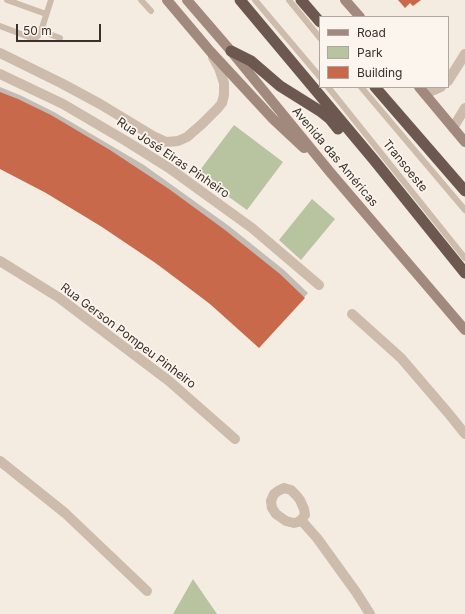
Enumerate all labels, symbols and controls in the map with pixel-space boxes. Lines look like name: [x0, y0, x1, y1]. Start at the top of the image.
scale bar: [18, 16, 103, 42]
legend: [319, 16, 449, 88]
text: 50 m: [23, 23, 52, 38]
text: Road: [357, 25, 386, 40]
text: Park: [357, 45, 383, 60]
text: Building: [357, 65, 402, 80]
street label: Avenida das Américas: [289, 104, 381, 210]
street label: Rua José Eiras Pinheiro: [114, 115, 232, 201]
street label: Transoeste: [380, 137, 430, 195]
street label: Rua Gerson Pompeu Pinheiro: [58, 280, 198, 392]

